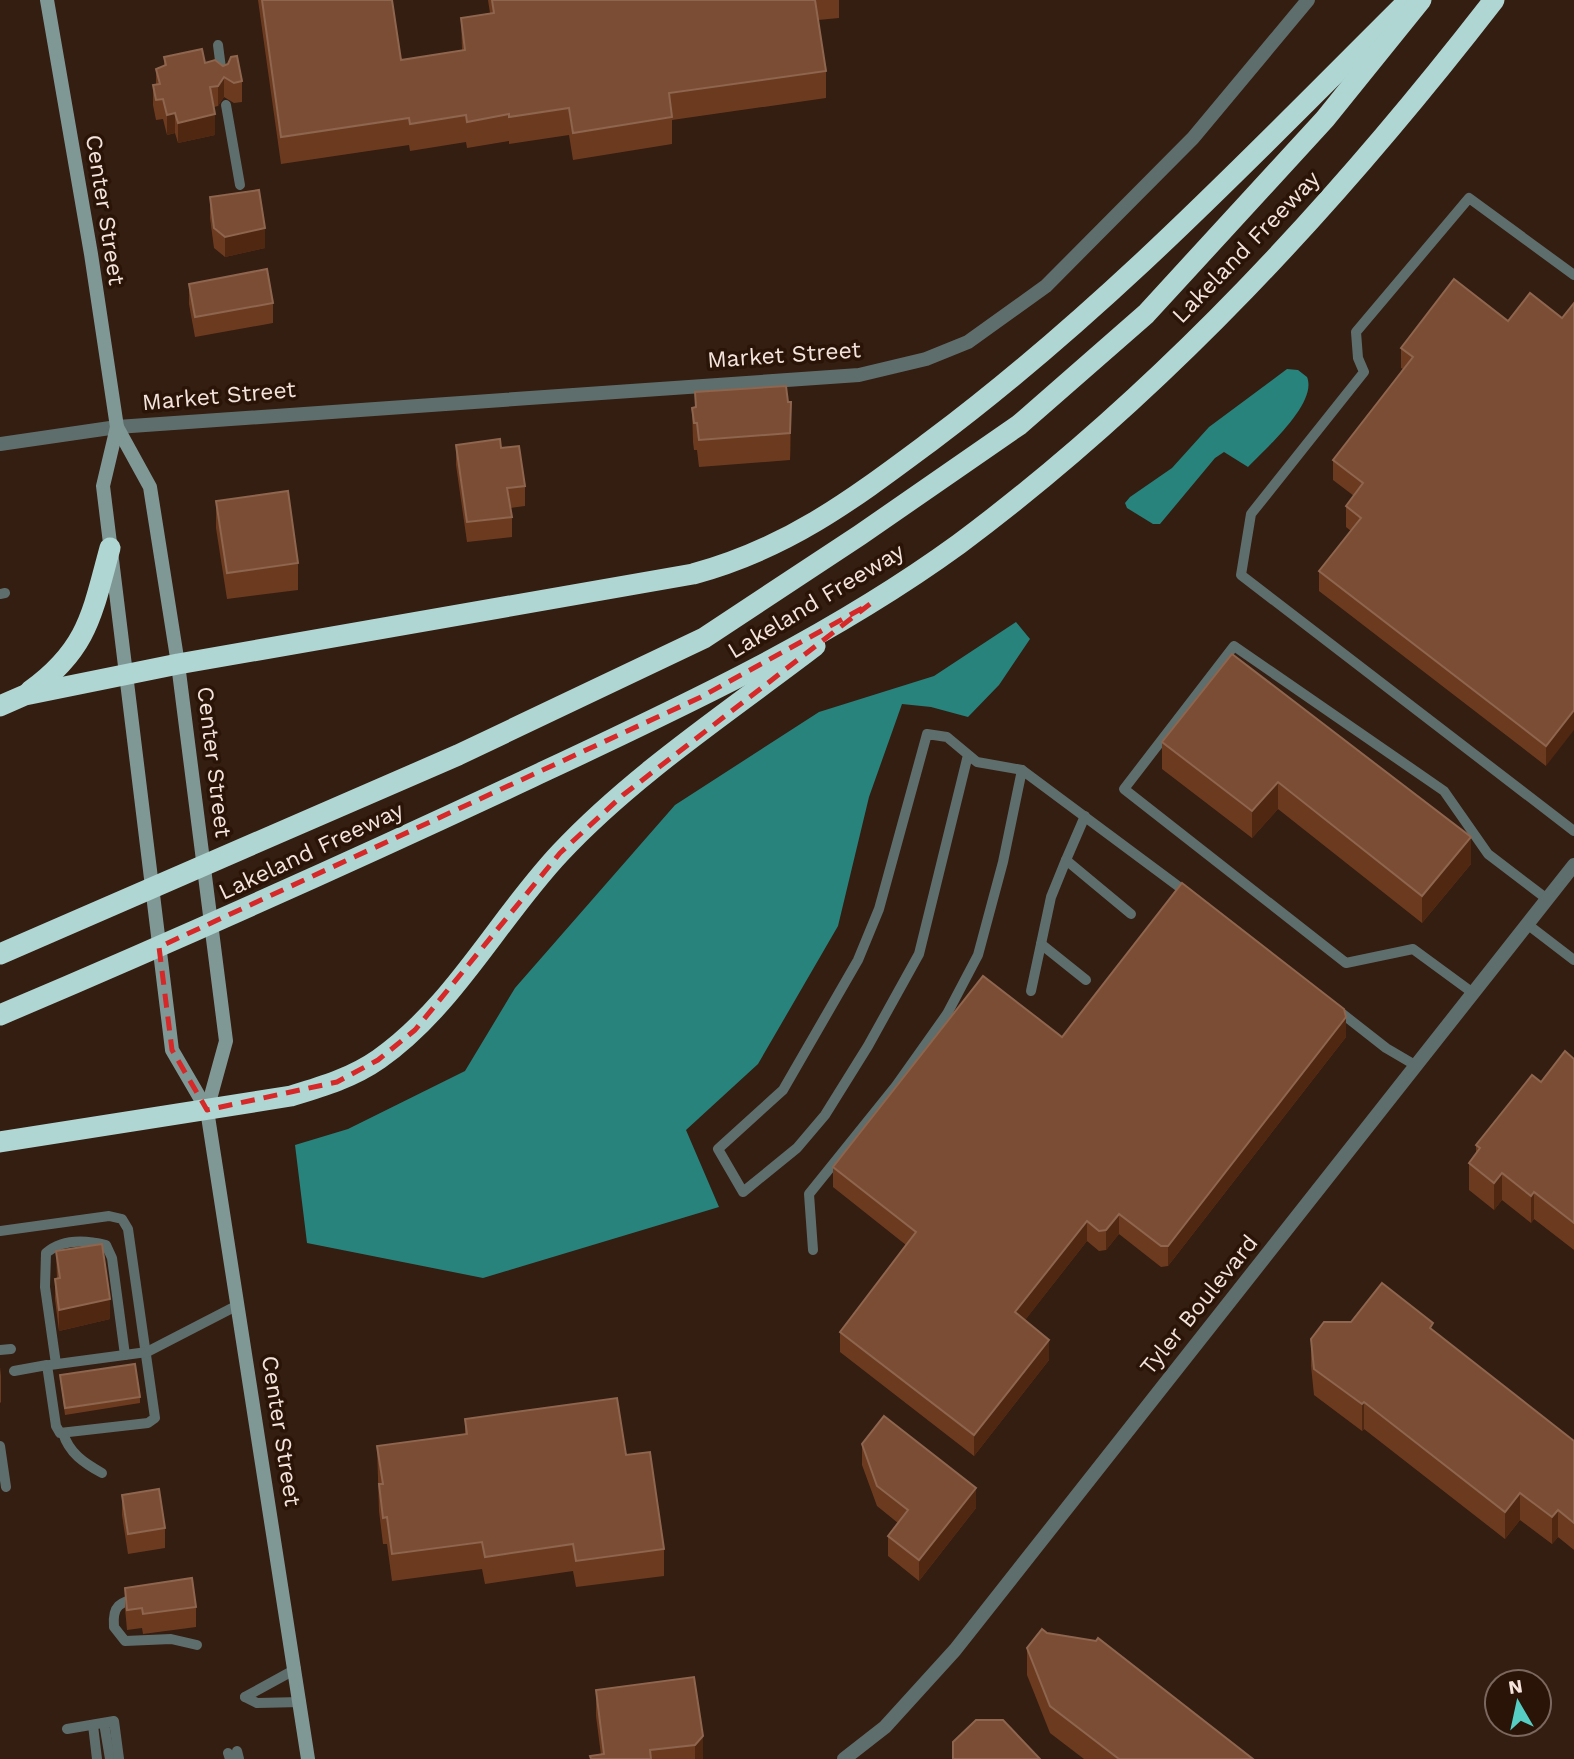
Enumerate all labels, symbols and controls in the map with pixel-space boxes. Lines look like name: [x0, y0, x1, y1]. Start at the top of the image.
street label: Center Street: [80, 133, 130, 288]
street label: Lakeland Freeway: [1167, 165, 1326, 329]
street label: Market Street: [706, 336, 862, 374]
street label: Market Street: [141, 376, 297, 416]
street label: Lakeland Freeway: [723, 538, 909, 664]
street label: Center Street: [191, 685, 237, 839]
street label: Lakeland Freeway: [214, 796, 408, 906]
street label: Tyler Boulevard: [1134, 1230, 1264, 1380]
street label: Center Street: [256, 1354, 306, 1509]
north arrow: [1483, 1668, 1553, 1738]
text: N: [1507, 1674, 1524, 1699]

